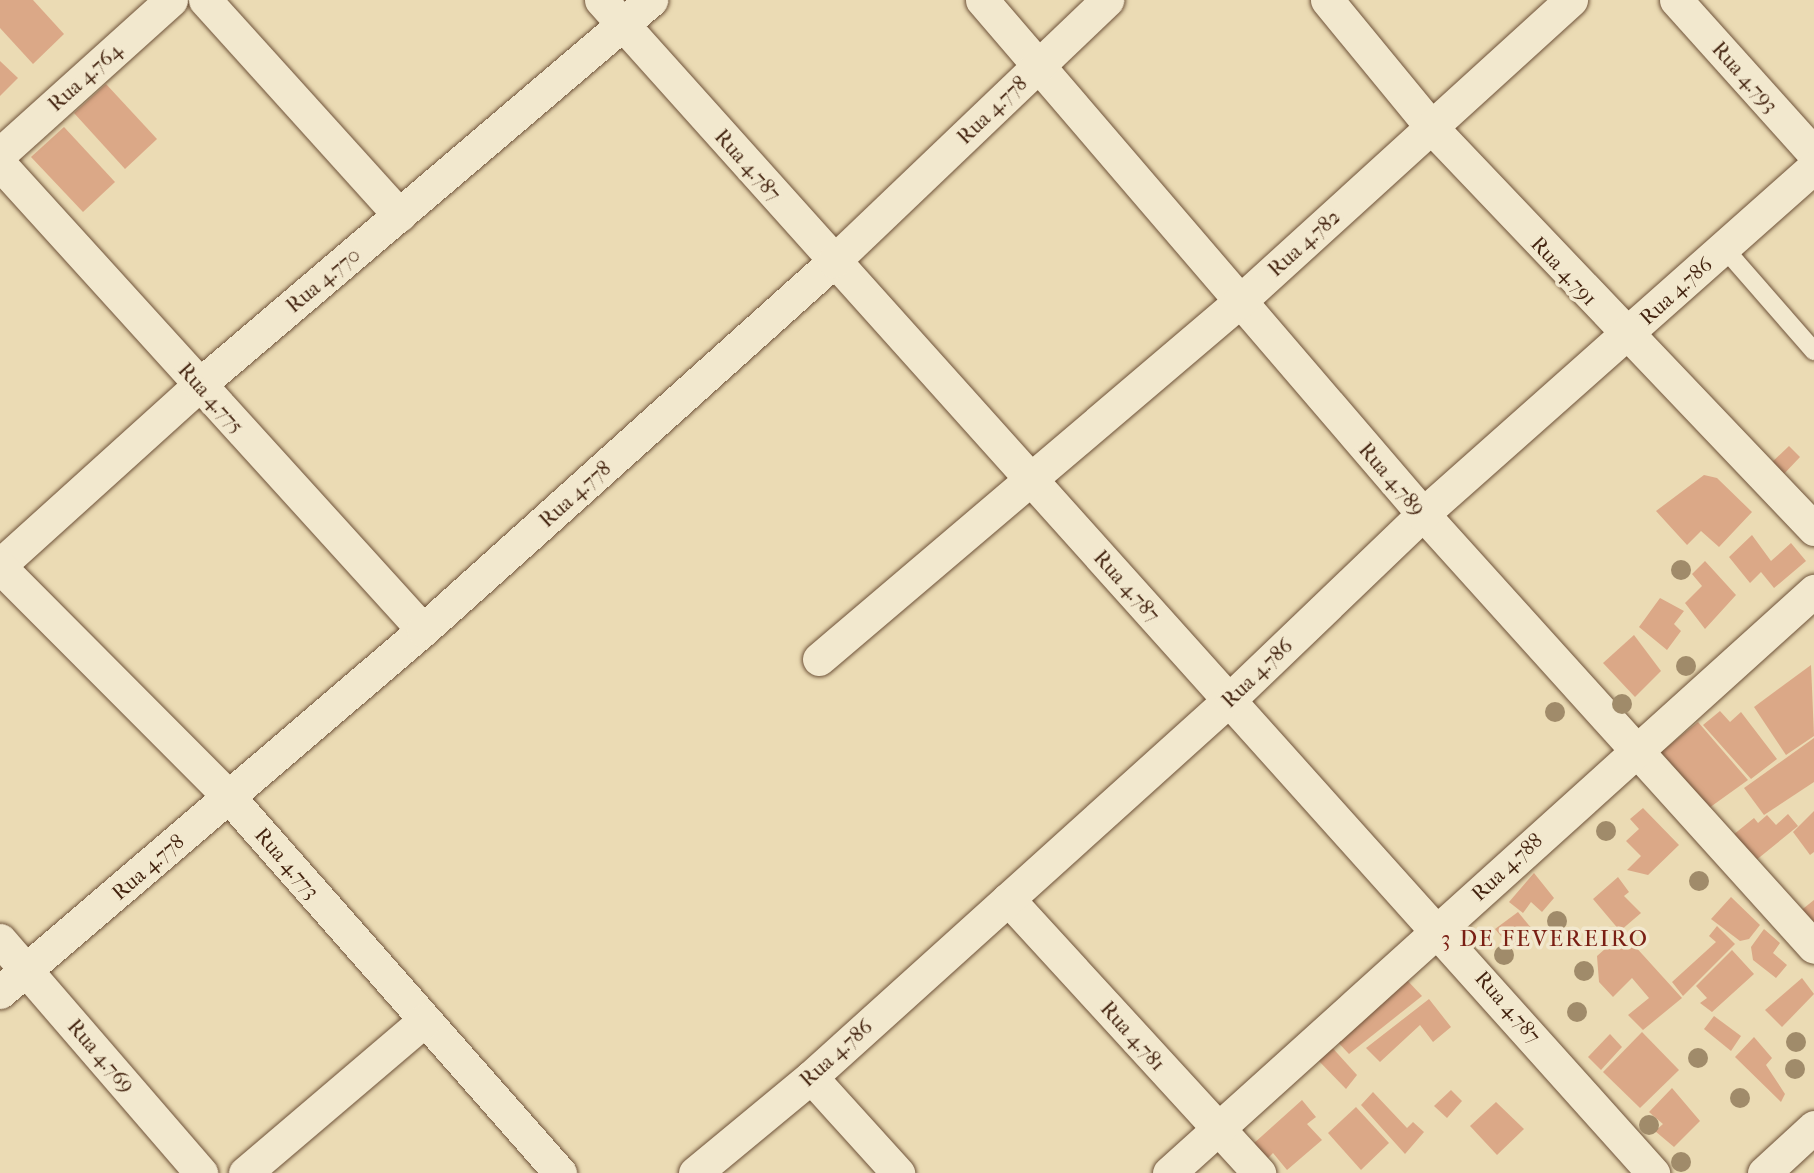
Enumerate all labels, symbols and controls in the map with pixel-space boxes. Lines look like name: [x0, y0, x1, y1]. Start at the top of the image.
street label: Rua 4.793: [1707, 36, 1783, 118]
street label: Rua 4.764: [43, 37, 127, 117]
street label: Rua 4.778: [952, 70, 1032, 150]
street label: Rua 4.787: [709, 124, 787, 206]
street label: Rua 4.782: [1263, 204, 1345, 282]
street label: Rua 4.791: [1526, 231, 1602, 311]
street label: Rua 4.770: [281, 242, 365, 318]
street label: Rua 4.786: [1635, 252, 1717, 330]
street label: Rua 4.775: [173, 358, 249, 438]
street label: Rua 4.789: [1353, 437, 1431, 521]
street label: Rua 4.778: [534, 455, 616, 533]
street label: Rua 4.787: [1088, 545, 1166, 627]
street label: Rua 4.786: [1216, 633, 1298, 713]
street label: Rua 4.773: [249, 822, 325, 904]
street label: Rua 4.788: [1466, 828, 1548, 906]
street label: Rua 4.778: [107, 829, 189, 905]
district label: 3 DE FEVEREIRO: [1443, 925, 1647, 953]
street label: Rua 4.787: [1470, 966, 1546, 1048]
street label: Rua 4.781: [1095, 996, 1171, 1076]
street label: Rua 4.769: [62, 1014, 140, 1098]
street label: Rua 4.786: [795, 1014, 877, 1092]

